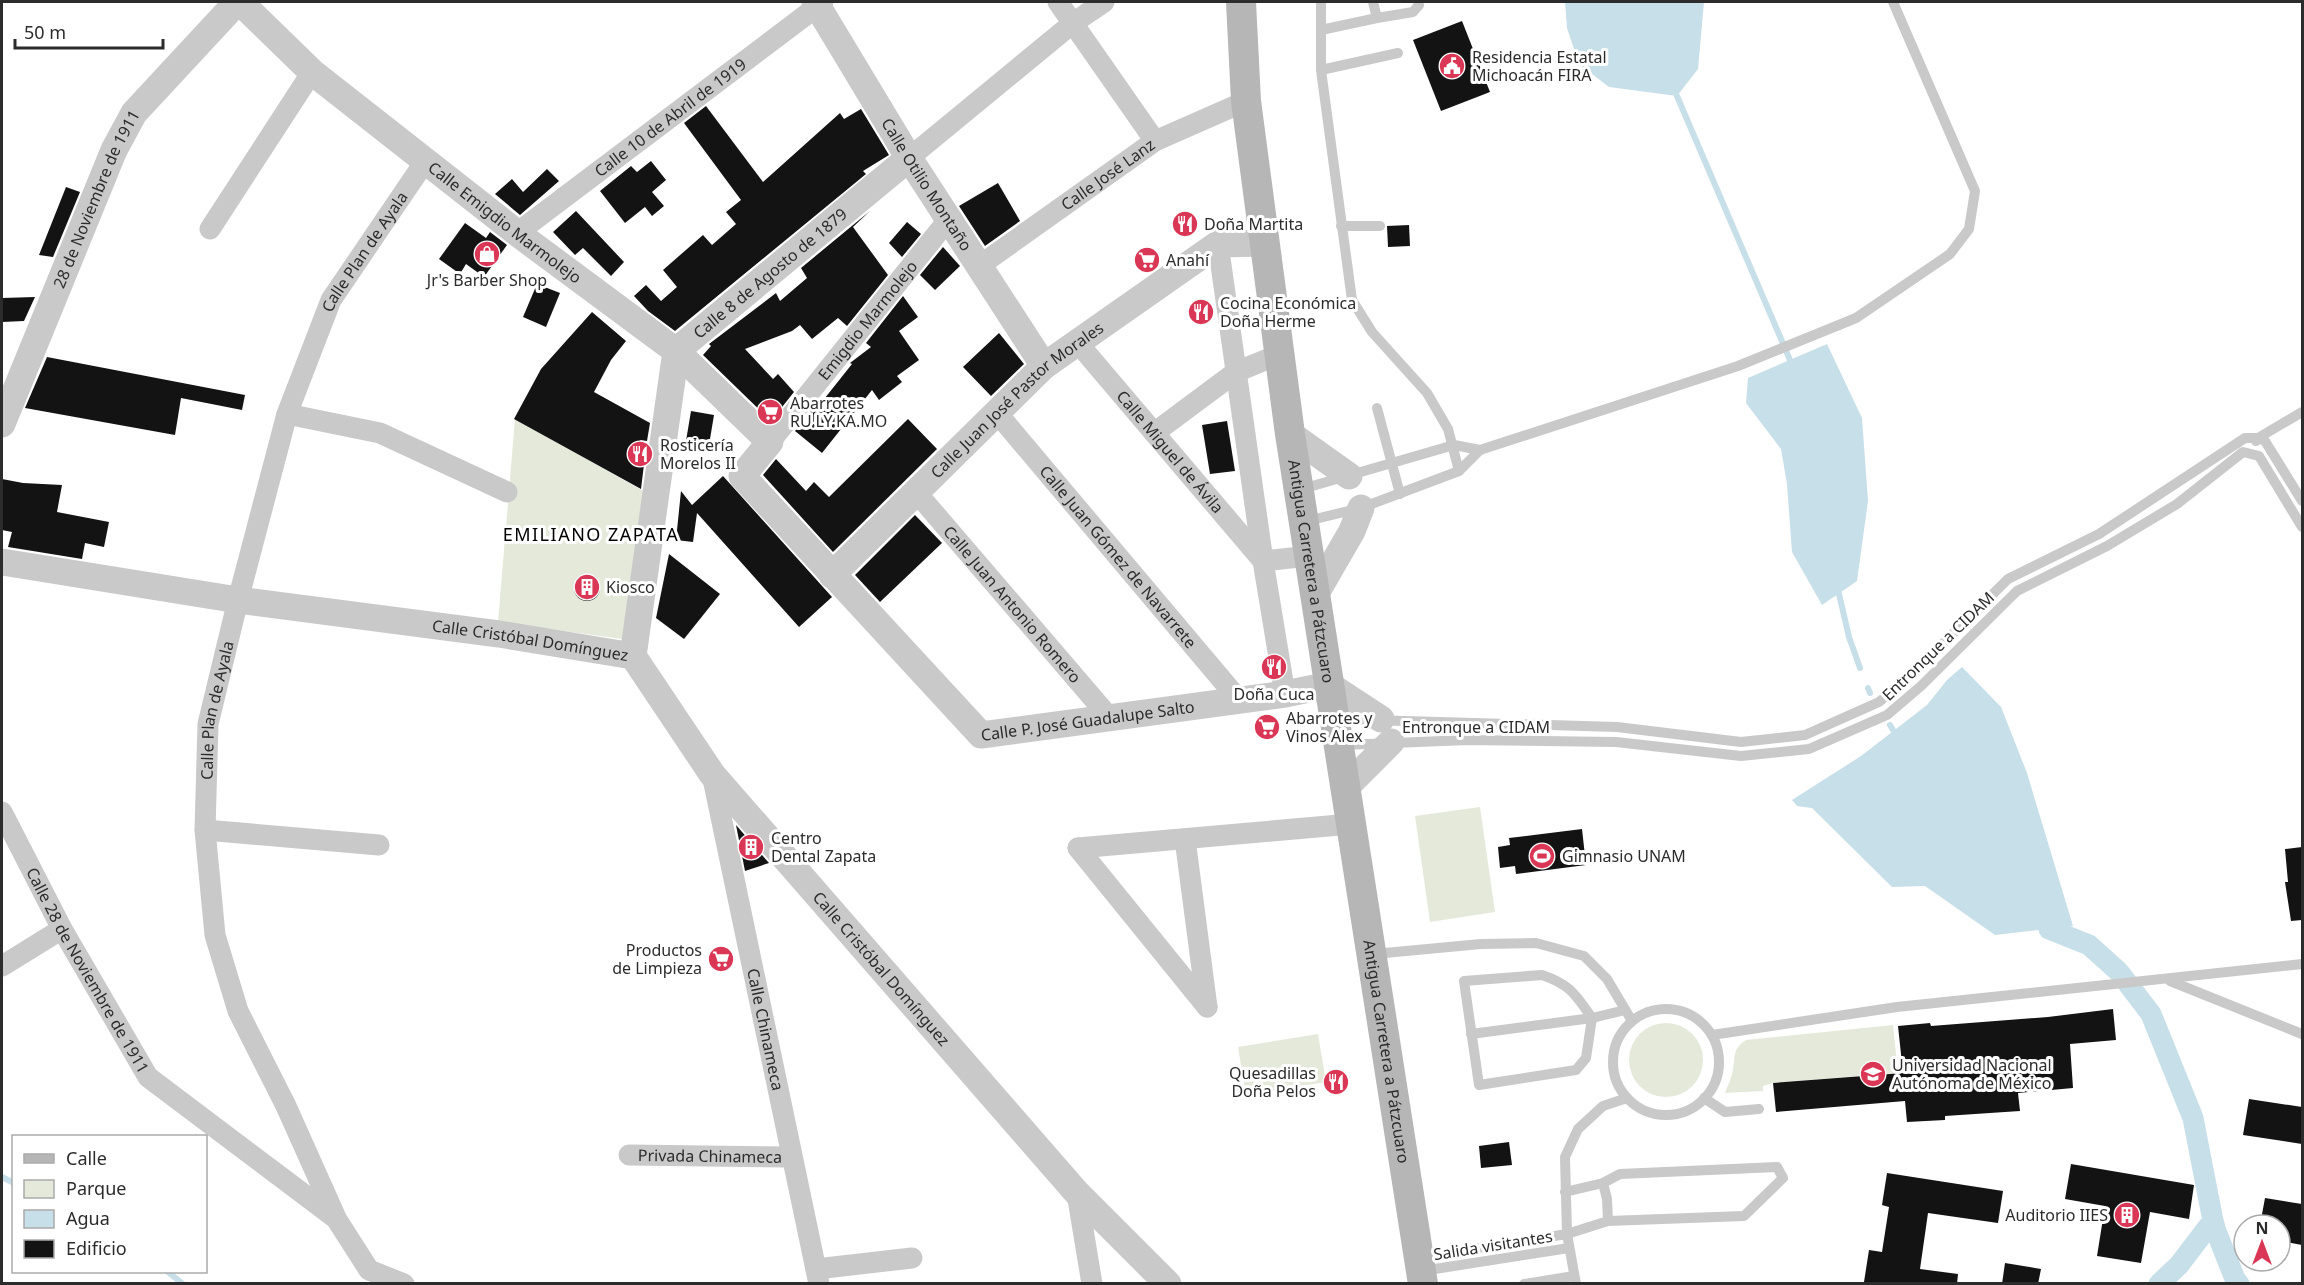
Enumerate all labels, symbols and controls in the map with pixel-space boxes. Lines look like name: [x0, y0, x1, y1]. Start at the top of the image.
scale bar: [15, 12, 164, 50]
text: 50 m: [24, 20, 66, 44]
place label: Residencia Estatal Michoacán FIRA: [1472, 46, 1607, 86]
public building icon: Residencia Estatal Michoacán FIRA: [1437, 51, 1467, 81]
street label: Calle 10 de Abril de 1919: [590, 53, 751, 182]
street label: 28 de Noviembre de 1911: [48, 106, 145, 291]
street label: Calle Otilio Montaño: [876, 114, 977, 255]
street label: Calle José Lanz: [1056, 134, 1159, 215]
street label: Calle Emigdio Marmolejo: [424, 156, 586, 288]
street label: Calle Plan de Ayala: [316, 187, 413, 315]
street label: Calle 8 de Agosto de 1879: [688, 203, 852, 343]
restaurant icon: Doña Martita: [1170, 209, 1200, 239]
place label: Doña Martita: [1204, 213, 1303, 235]
shop icon: Jr's Barber Shop: [472, 239, 502, 269]
supermarket icon: Anahí: [1132, 245, 1162, 275]
place label: Anahí: [1166, 249, 1210, 271]
street label: Emigdio Marmolejo: [813, 256, 922, 385]
place label: Jr's Barber Shop: [425, 269, 547, 291]
place label: Cocina Económica Doña Herme: [1220, 292, 1356, 332]
restaurant icon: Cocina Económica Doña Herme: [1186, 297, 1216, 327]
street label: Calle Juan José Pastor Morales: [925, 317, 1108, 483]
street label: Calle Miguel de Ávila: [1112, 386, 1229, 518]
place label: Abarrotes RU.LY.KA.MO: [790, 392, 887, 432]
supermarket icon: Abarrotes RU.LY.KA.MO: [755, 397, 785, 427]
place label: Rosticería Morelos II: [660, 434, 736, 474]
restaurant icon: Rosticería Morelos II: [625, 439, 655, 469]
street label: Antigua Carretera a Pátzcuaro: [1283, 458, 1340, 685]
street label: Calle Juan Gómez de Navarrete: [1035, 461, 1202, 653]
street label: Calle Juan Antonio Romero: [939, 521, 1086, 688]
district label: EMILIANO ZAPATA: [503, 522, 679, 546]
building icon: Kiosco: [572, 572, 602, 602]
place label: Kiosco: [606, 576, 655, 598]
street label: Entronque a CIDAM: [1877, 587, 1999, 705]
street label: Calle Cristóbal Domínguez: [431, 614, 630, 666]
street label: Calle Plan de Ayala: [195, 639, 239, 780]
restaurant icon: Doña Cuca: [1259, 652, 1289, 682]
place label: Doña Cuca: [1233, 683, 1315, 705]
street label: Calle P. José Guadalupe Salto: [979, 695, 1196, 746]
place label: Abarrotes y Vinos Alex: [1286, 707, 1373, 747]
supermarket icon: Abarrotes y Vinos Alex: [1252, 712, 1282, 742]
street label: Entronque a CIDAM: [1402, 716, 1550, 738]
place label: Centro Dental Zapata: [771, 827, 876, 867]
building icon: Centro Dental Zapata: [736, 832, 766, 862]
sports icon: Gimnasio UNAM: [1527, 841, 1557, 871]
place label: Gimnasio UNAM: [1562, 845, 1686, 867]
street label: Calle 28 de Noviembre de 1911: [21, 863, 154, 1077]
street label: Calle Cristóbal Domínguez: [808, 887, 955, 1050]
street label: Antigua Carretera a Pátzcuaro: [1358, 938, 1415, 1165]
place label: Productos de Limpieza: [612, 939, 702, 979]
supermarket icon: Productos de Limpieza: [706, 944, 736, 974]
street label: Calle Chinameca: [742, 966, 789, 1093]
place label: Universidad Nacional Autónoma de México: [1892, 1054, 2052, 1094]
school or university icon: Universidad Nacional Autónoma de México: [1858, 1059, 1888, 1089]
place label: Quesadillas Doña Pelos: [1229, 1062, 1316, 1102]
restaurant icon: Quesadillas Doña Pelos: [1321, 1067, 1351, 1097]
legend: [12, 1135, 207, 1273]
street label: Privada Chinameca: [638, 1144, 782, 1168]
text: Calle: [66, 1146, 107, 1170]
text: Parque: [66, 1176, 126, 1200]
building icon: Auditorio IIES: [2112, 1200, 2142, 1230]
place label: Auditorio IIES: [2005, 1204, 2108, 1226]
text: Agua: [66, 1206, 110, 1230]
north arrow: [2232, 1213, 2292, 1273]
text: N: [2255, 1217, 2269, 1239]
street label: Salida visitantes: [1432, 1225, 1554, 1265]
text: Edificio: [66, 1236, 127, 1260]

